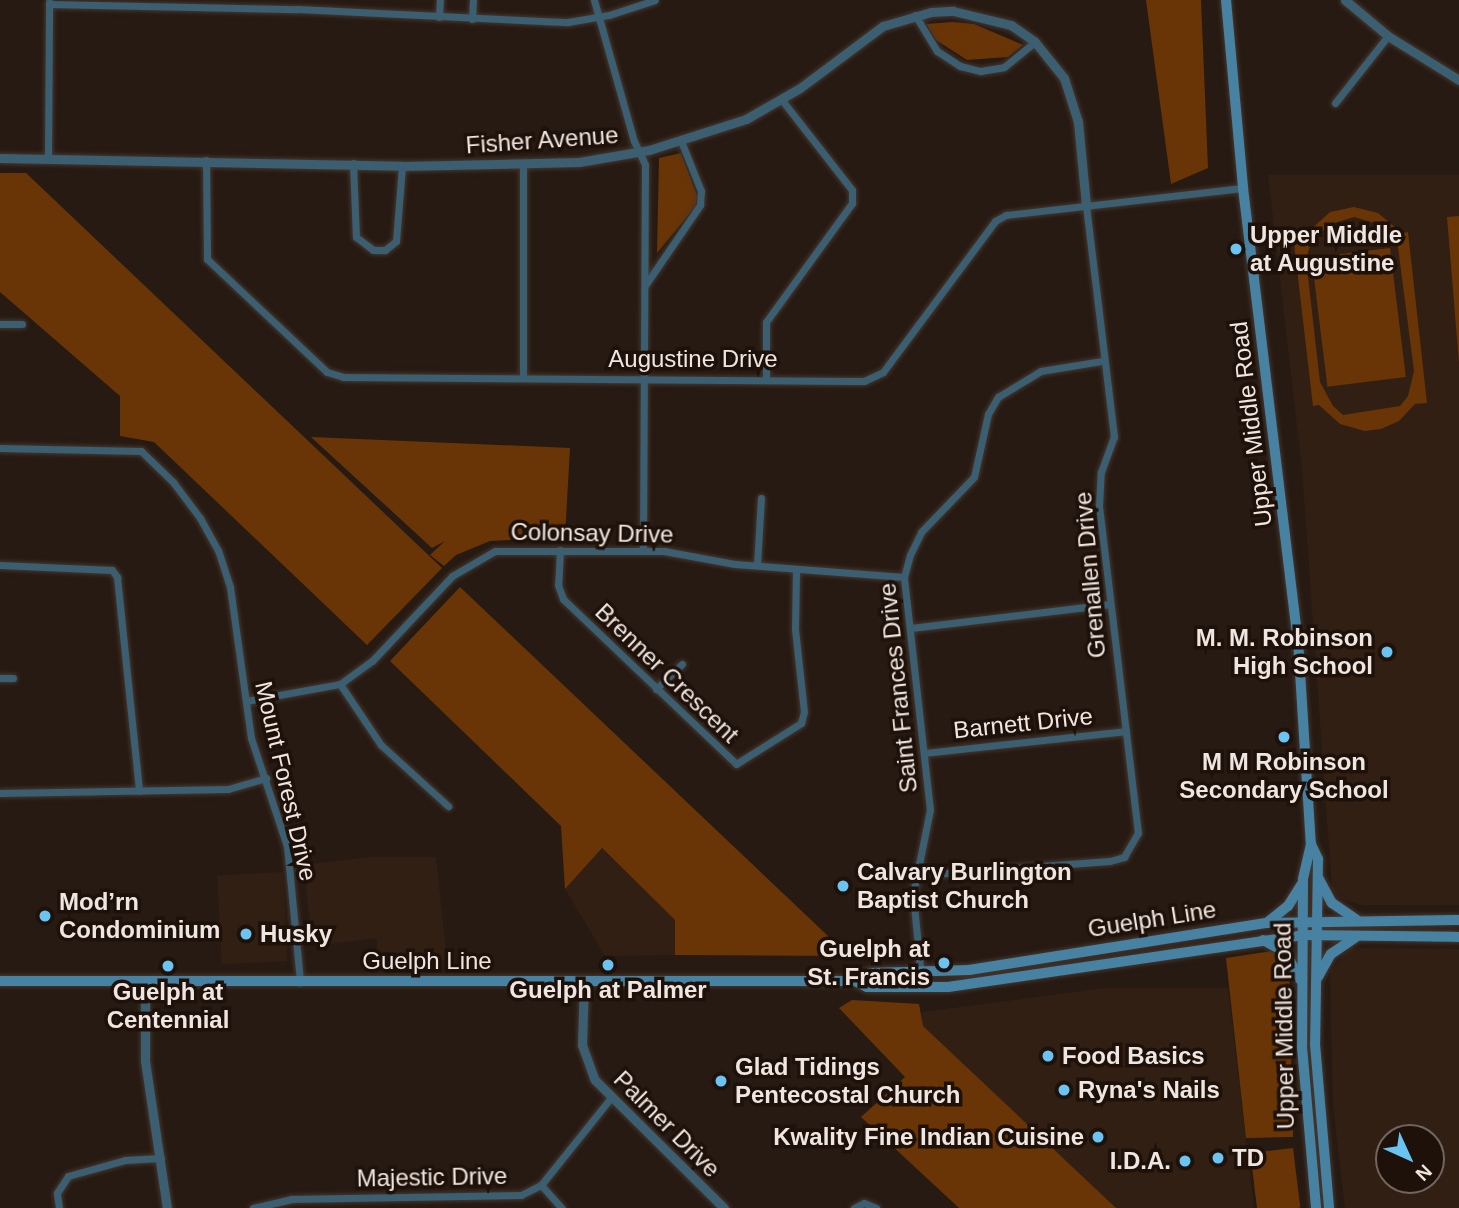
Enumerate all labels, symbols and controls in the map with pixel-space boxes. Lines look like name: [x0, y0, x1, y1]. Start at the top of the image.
street label: Fisher Avenue: [464, 120, 620, 160]
place label: Upper Middle at Augustine: [1250, 221, 1402, 277]
marker: Upper Middle at Augustine: [1228, 241, 1244, 257]
street label: Upper Middle Road: [1224, 320, 1278, 528]
street label: Augustine Drive: [608, 345, 778, 373]
street label: Grenallen Drive: [1068, 491, 1112, 659]
street label: Colonsay Drive: [510, 517, 674, 549]
street label: Saint Frances Drive: [873, 582, 923, 794]
street label: Brenner Crescent: [589, 597, 745, 749]
place label: M. M. Robinson High School: [1196, 624, 1373, 680]
marker: M. M. Robinson High School: [1379, 644, 1395, 660]
street label: Mount Forest Drive: [249, 678, 323, 884]
street label: Barnett Drive: [952, 701, 1094, 745]
marker: M M Robinson Secondary School: [1276, 729, 1292, 745]
place label: M M Robinson Secondary School: [1179, 748, 1389, 804]
place label: Calvary Burlington Baptist Church: [857, 858, 1072, 914]
marker: Calvary Burlington Baptist Church: [835, 878, 851, 894]
place label: Mod’rn Condominium: [59, 888, 220, 944]
street label: Guelph Line: [1086, 895, 1218, 943]
marker: Mod’rn Condominium: [37, 908, 53, 924]
place label: Husky: [260, 920, 332, 948]
street label: Upper Middle Road: [1268, 922, 1300, 1130]
marker: Husky: [238, 926, 254, 942]
place label: Guelph at St. Francis: [807, 935, 930, 991]
street label: Guelph Line: [362, 947, 492, 975]
marker: Guelph at St. Francis: [936, 955, 952, 971]
marker: Guelph at Palmer: [600, 957, 616, 973]
marker: Guelph at Centennial: [160, 958, 176, 974]
place label: Guelph at Palmer: [509, 976, 707, 1004]
place label: Guelph at Centennial: [107, 978, 229, 1034]
place label: Food Basics: [1062, 1042, 1205, 1070]
marker: Food Basics: [1040, 1048, 1056, 1064]
place label: Glad Tidings Pentecostal Church: [735, 1053, 960, 1109]
street label: Palmer Drive: [608, 1065, 726, 1183]
marker: Glad Tidings Pentecostal Church: [713, 1073, 729, 1089]
place label: Ryna's Nails: [1078, 1076, 1220, 1104]
marker: Ryna's Nails: [1056, 1082, 1072, 1098]
place label: Kwality Fine Indian Cuisine: [773, 1123, 1084, 1151]
north arrow: [1375, 1124, 1445, 1194]
marker: Kwality Fine Indian Cuisine: [1090, 1129, 1106, 1145]
place label: TD: [1232, 1144, 1264, 1172]
place label: I.D.A.: [1110, 1147, 1171, 1175]
marker: TD: [1210, 1150, 1226, 1166]
marker: I.D.A.: [1177, 1153, 1193, 1169]
street label: Majestic Drive: [356, 1161, 508, 1193]
text: N: [1412, 1161, 1436, 1185]

